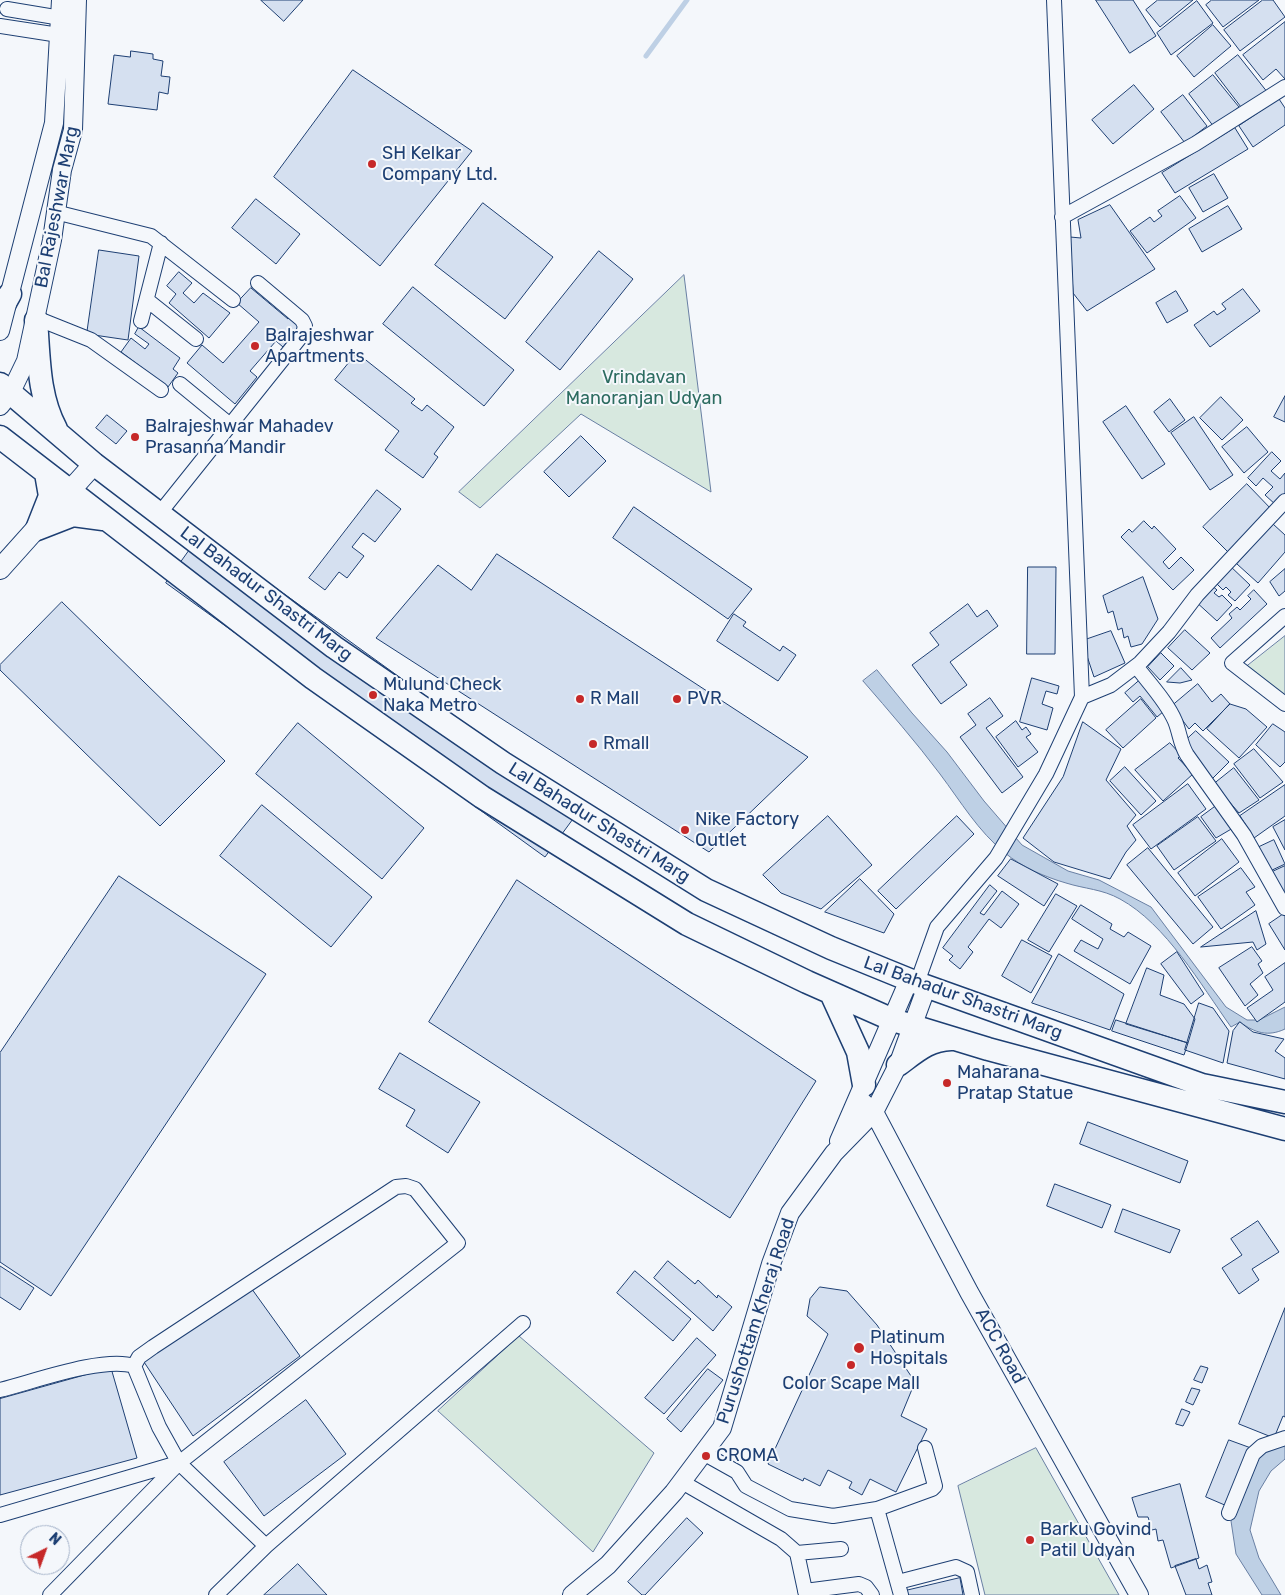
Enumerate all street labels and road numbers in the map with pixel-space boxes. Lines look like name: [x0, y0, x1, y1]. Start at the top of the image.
street label: Bal Rajeshwar Marg: [31, 124, 83, 290]
street label: Lal Bahadur Shastri Marg: [176, 522, 356, 666]
street label: Lal Bahadur Shastri Marg: [504, 758, 694, 888]
street label: Lal Bahadur Shastri Marg: [861, 952, 1065, 1044]
street label: Purushottam Kheraj Road: [712, 1215, 800, 1427]
street label: ACC Road: [970, 1305, 1030, 1387]

